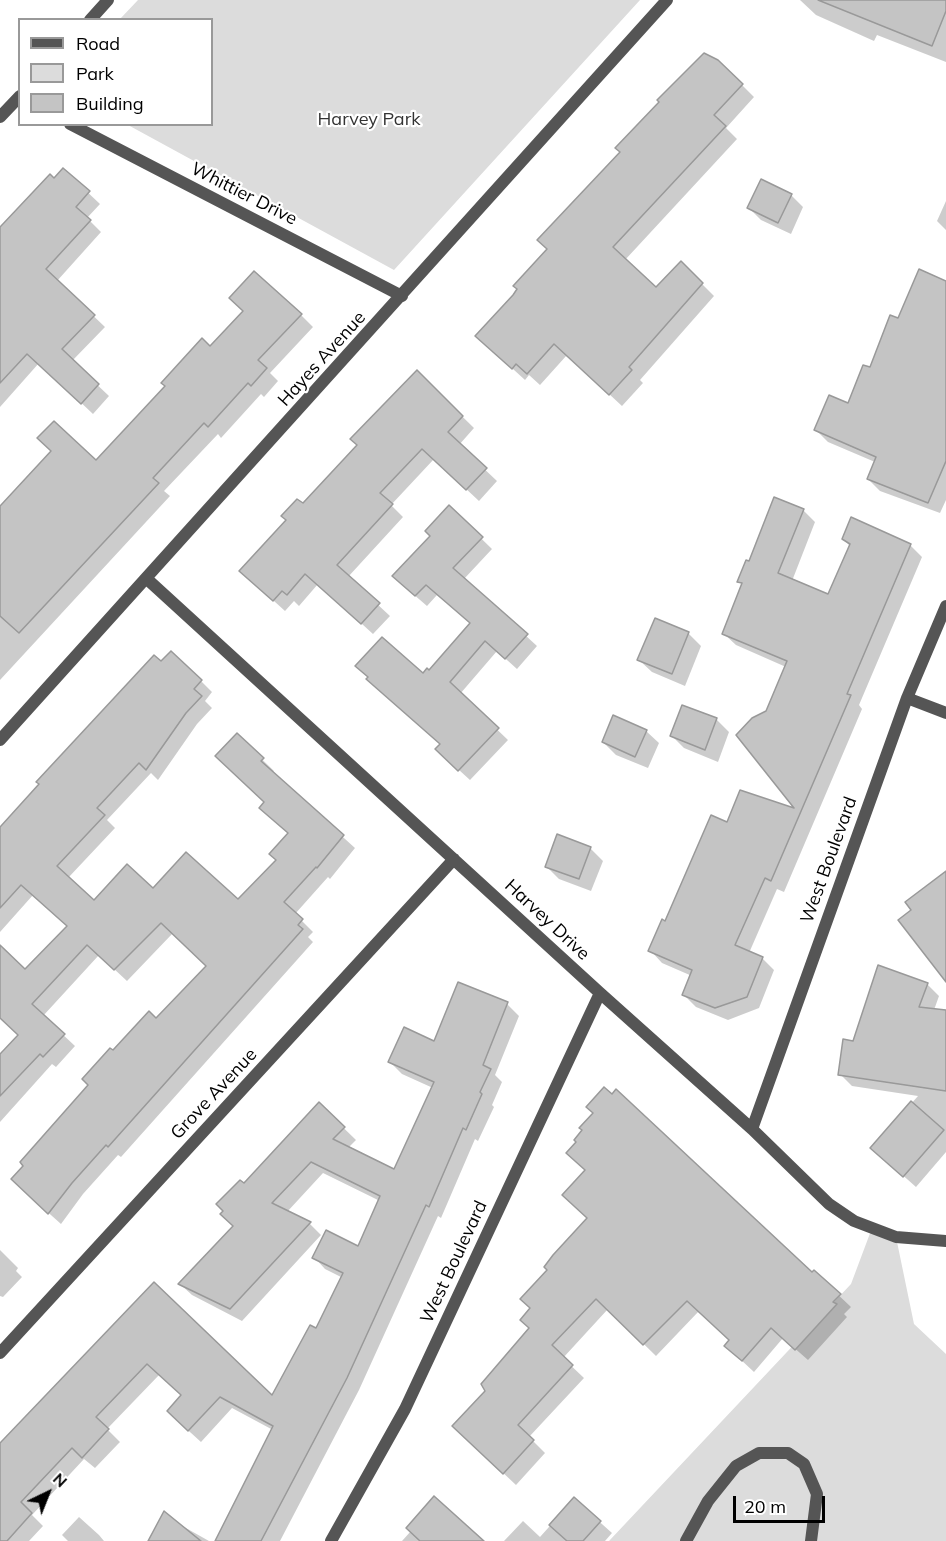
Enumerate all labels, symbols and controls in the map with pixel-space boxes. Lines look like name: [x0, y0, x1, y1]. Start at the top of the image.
legend: [18, 18, 213, 126]
text: Road: [76, 32, 120, 55]
text: Park: [76, 62, 114, 85]
text: Building: [76, 92, 144, 115]
park label: Harvey Park: [318, 109, 420, 131]
street label: Whittier Drive: [187, 158, 301, 230]
street label: Hayes Avenue: [274, 307, 370, 411]
street label: West Boulevard: [796, 794, 862, 926]
street label: Harvey Drive: [500, 875, 594, 965]
street label: Grove Avenue: [166, 1044, 262, 1144]
street label: West Boulevard: [416, 1197, 492, 1327]
north arrow: [18, 1463, 78, 1523]
text: N: [49, 1468, 72, 1491]
scale bar: [736, 1484, 828, 1522]
text: 20 m: [744, 1495, 786, 1518]

